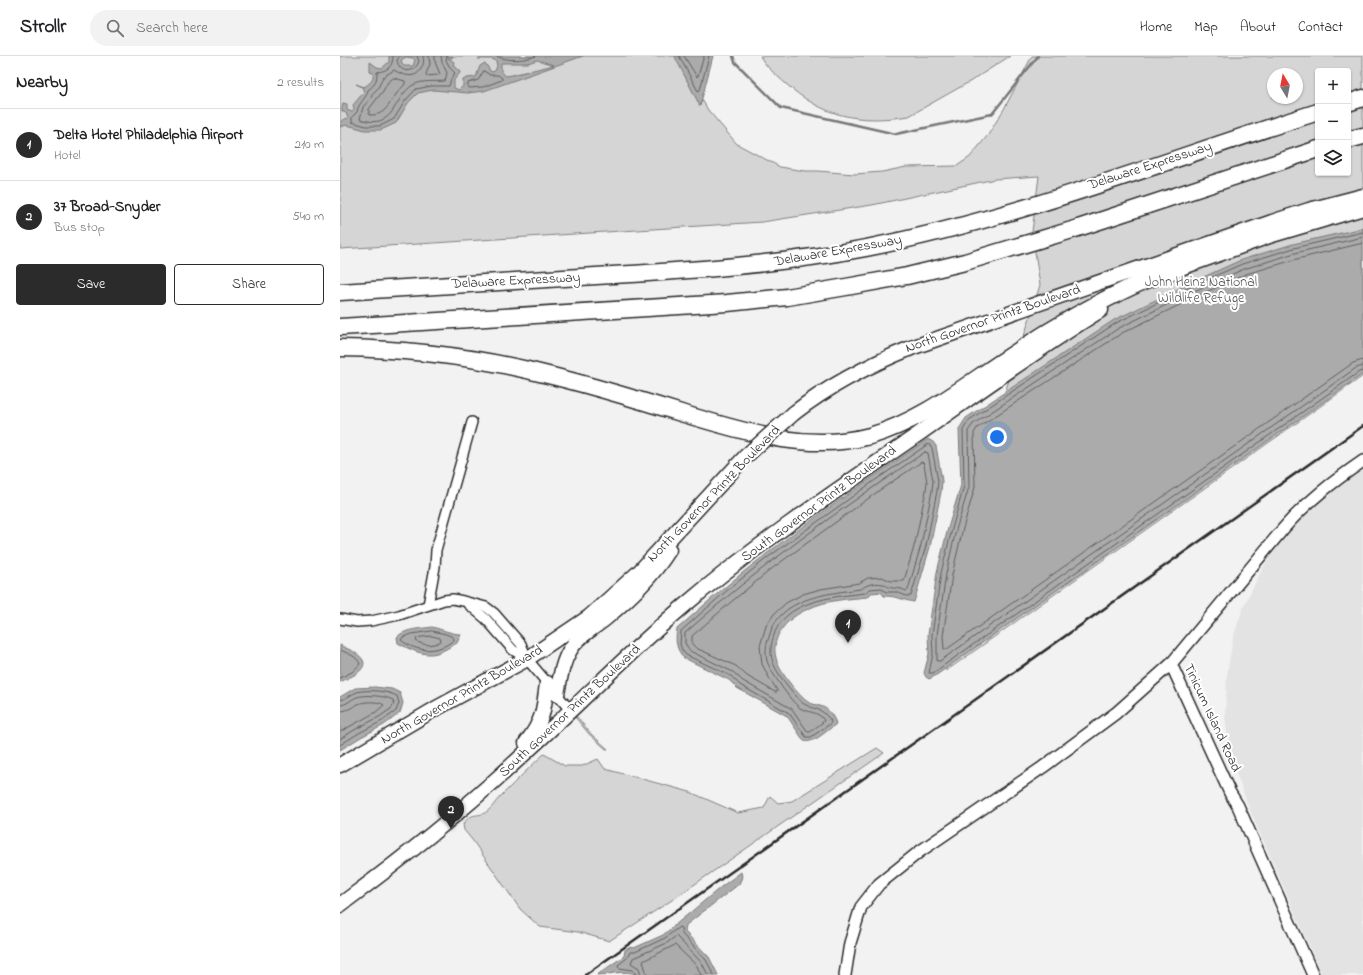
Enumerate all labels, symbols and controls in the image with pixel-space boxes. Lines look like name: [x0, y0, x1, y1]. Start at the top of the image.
search box: [90, 10, 370, 46]
text: Strollr: [20, 14, 66, 41]
icon: search: [104, 17, 126, 39]
text: Search here: [136, 17, 208, 39]
text: Home: [1140, 17, 1172, 38]
text: Map: [1194, 17, 1218, 38]
text: About: [1240, 17, 1276, 38]
text: Contact: [1298, 17, 1343, 38]
north arrow: [1267, 68, 1303, 104]
map controls: [1315, 68, 1351, 176]
button: +: [1315, 68, 1351, 104]
text: Nearby: [16, 70, 68, 95]
text: 2 results: [277, 73, 324, 92]
button: −: [1315, 104, 1351, 140]
text: Delta Hotel Philadelphia Airport: [54, 124, 243, 146]
text: 1: [27, 135, 31, 154]
text: 210 m: [294, 135, 324, 154]
street label: Delaware Expressway: [1084, 136, 1215, 197]
button: layers: [1315, 140, 1351, 176]
text: Hotel: [54, 146, 81, 165]
text: 37 Broad-Snyder: [54, 196, 160, 218]
text: 2: [26, 207, 32, 226]
text: 540 m: [292, 207, 324, 226]
text: Bus stop: [54, 218, 105, 237]
street label: Delaware Expressway: [772, 229, 904, 274]
button: Save: [16, 264, 166, 305]
button: Share: [174, 264, 324, 305]
street label: Delaware Expressway: [450, 267, 581, 296]
park label: John Heinz National Wildlife Refuge: [1145, 272, 1257, 310]
street label: North Governor Printz Boulevard: [903, 279, 1084, 359]
street label: North Governor Printz Boulevard: [643, 420, 786, 567]
your location: [987, 427, 1007, 447]
street label: South Governor Printz Boulevard: [737, 440, 901, 568]
pin: 1: [835, 610, 861, 643]
street label: South Governor Printz Boulevard: [494, 639, 646, 783]
street label: North Governor Printz Boulevard: [377, 640, 547, 750]
street label: Tinicum Island Road: [1178, 660, 1246, 776]
pin: 2: [438, 796, 464, 829]

